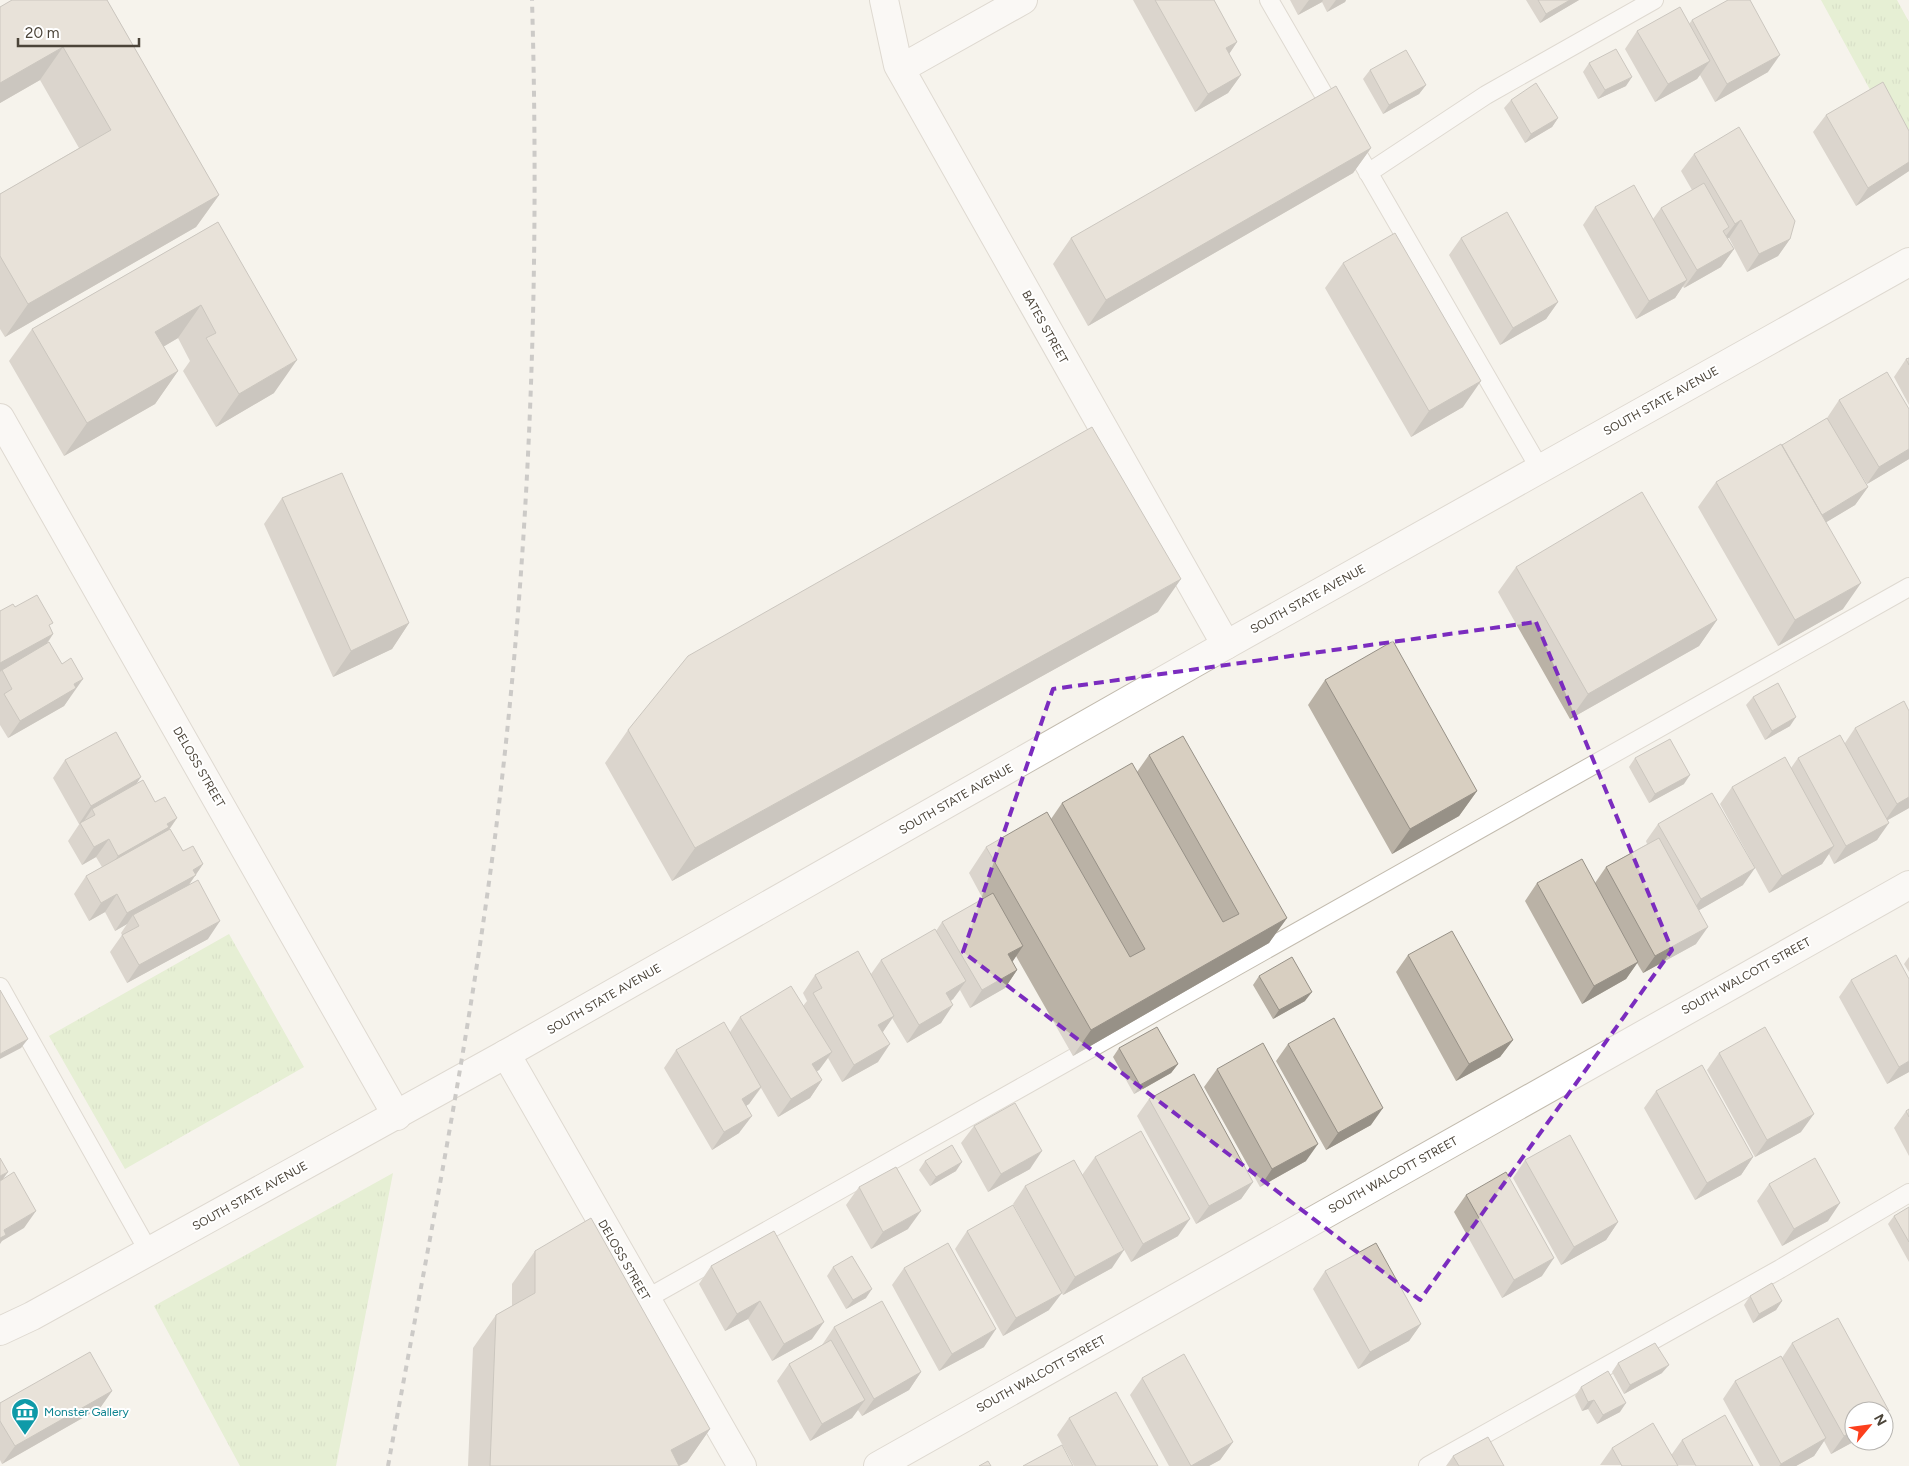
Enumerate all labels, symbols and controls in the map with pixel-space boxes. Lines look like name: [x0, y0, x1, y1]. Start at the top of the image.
scale bar: [18, 15, 139, 47]
text: 20 m: [25, 24, 59, 42]
street label: BATES STREET: [1019, 288, 1071, 366]
street label: SOUTH STATE AVENUE: [1601, 364, 1721, 438]
street label: SOUTH STATE AVENUE: [1248, 562, 1368, 636]
street label: DELOSS STREET: [170, 724, 228, 810]
street label: SOUTH STATE AVENUE: [896, 761, 1016, 837]
street label: SOUTH WALCOTT STREET: [1679, 934, 1813, 1017]
street label: SOUTH STATE AVENUE: [544, 961, 664, 1037]
street label: SOUTH WALCOTT STREET: [1326, 1133, 1460, 1216]
street label: SOUTH STATE AVENUE: [190, 1159, 310, 1233]
street label: DELOSS STREET: [595, 1217, 653, 1303]
street label: SOUTH WALCOTT STREET: [974, 1332, 1108, 1415]
museum icon: Monster Gallery: [10, 1397, 40, 1436]
north arrow: [1844, 1401, 1894, 1451]
place label: Monster Gallery: [44, 1405, 130, 1419]
text: N: [1870, 1411, 1890, 1429]

